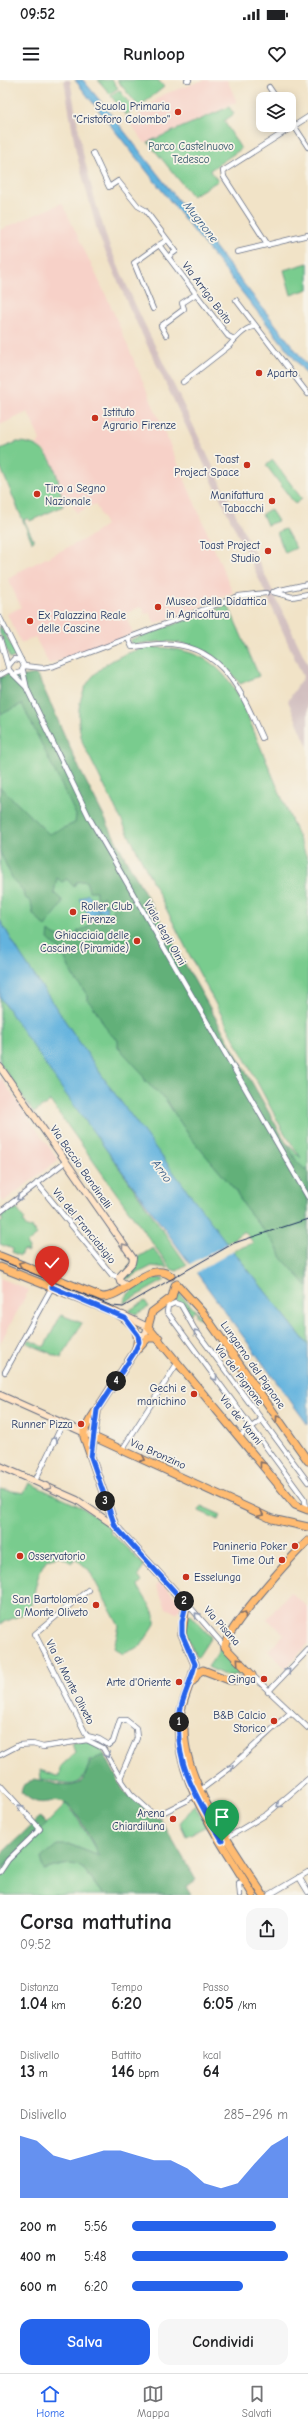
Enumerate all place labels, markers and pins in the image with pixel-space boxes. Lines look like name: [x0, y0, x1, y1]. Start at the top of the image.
place label: Scuola Primaria "Cristoforo Colombo": [73, 100, 170, 126]
marker: Scuola Primaria "Cristoforo Colombo": [173, 107, 183, 117]
place label: Aparto: [267, 367, 298, 380]
marker: Aparto: [254, 368, 264, 378]
place label: Istituto Agrario Firenze: [103, 406, 177, 432]
marker: Istituto Agrario Firenze: [90, 413, 100, 423]
place label: Toast Project Space: [174, 453, 240, 479]
marker: Toast Project Space: [242, 460, 252, 470]
place label: Tiro a Segno Nazionale: [45, 482, 106, 508]
marker: Tiro a Segno Nazionale: [32, 489, 42, 499]
place label: Manifattura Tabacchi: [210, 489, 264, 515]
marker: Manifattura Tabacchi: [267, 496, 277, 506]
place label: Toast Project Studio: [200, 539, 261, 565]
marker: Toast Project Studio: [263, 546, 273, 556]
place label: Museo della Didattica in Agricoltura: [166, 595, 267, 621]
marker: Museo della Didattica in Agricoltura: [153, 602, 163, 612]
place label: Ex Palazzina Reale delle Cascine: [38, 609, 126, 635]
marker: Ex Palazzina Reale delle Cascine: [25, 616, 35, 626]
place label: Roller Club Firenze: [81, 900, 132, 926]
marker: Roller Club Firenze: [68, 907, 78, 917]
place label: Ghiacciaia delle Cascine (Piramide): [40, 929, 129, 955]
marker: Ghiacciaia delle Cascine (Piramide): [132, 936, 142, 946]
pin: [35, 1246, 69, 1287]
pin: 4: [106, 1371, 126, 1391]
place label: Gechi e manichino: [137, 1382, 186, 1408]
marker: Gechi e manichino: [189, 1389, 199, 1399]
place label: Runner Pizza: [11, 1418, 73, 1431]
marker: Runner Pizza: [76, 1419, 86, 1429]
pin: 3: [95, 1491, 115, 1511]
place label: Panineria Poker: [213, 1540, 288, 1553]
marker: Panineria Poker: [290, 1541, 300, 1551]
place label: Osservatorio: [28, 1550, 86, 1563]
marker: Osservatorio: [15, 1551, 25, 1561]
place label: Time Out: [232, 1554, 275, 1567]
marker: Time Out: [277, 1555, 287, 1565]
place label: Esselunga: [194, 1571, 241, 1584]
marker: Esselunga: [181, 1572, 191, 1582]
pin: 2: [174, 1591, 194, 1611]
place label: San Bartolomeo a Monte Oliveto: [12, 1593, 88, 1619]
marker: San Bartolomeo a Monte Oliveto: [91, 1600, 101, 1610]
place label: Ginga: [228, 1673, 256, 1686]
marker: Ginga: [259, 1674, 269, 1684]
place label: Arte d'Oriente: [106, 1676, 171, 1689]
marker: Arte d'Oriente: [174, 1677, 184, 1687]
place label: B&B Calcio Storico: [213, 1709, 266, 1735]
pin: 1: [169, 1712, 189, 1732]
marker: B&B Calcio Storico: [269, 1716, 279, 1726]
pin: [205, 1800, 239, 1841]
place label: Arena Chiardiluna: [112, 1807, 165, 1833]
marker: Arena Chiardiluna: [168, 1814, 178, 1824]

